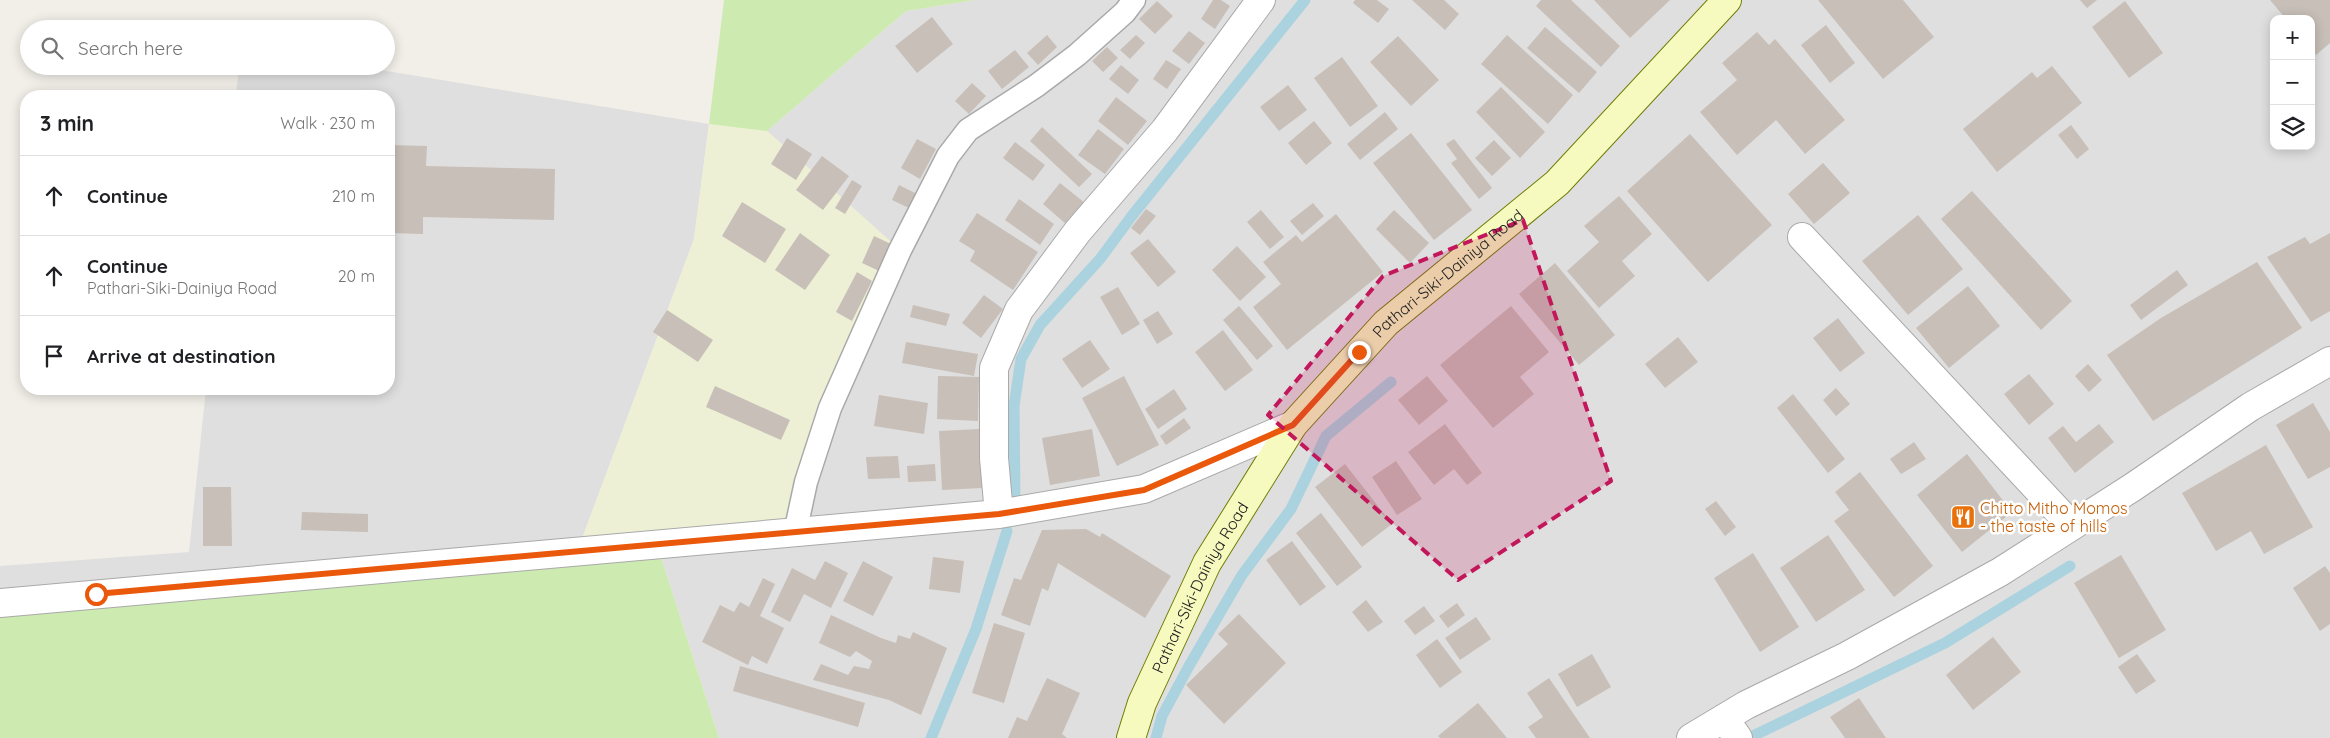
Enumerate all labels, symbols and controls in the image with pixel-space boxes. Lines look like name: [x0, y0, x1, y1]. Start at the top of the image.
map controls: [2270, 15, 2315, 150]
button: +: [2270, 15, 2315, 60]
search box: [20, 20, 395, 75]
icon: search: [38, 34, 66, 62]
text: Search here: [78, 36, 183, 60]
button: −: [2270, 60, 2315, 105]
button: layers: [2270, 105, 2315, 150]
text: 3 min: [40, 110, 94, 136]
text: Walk · 230 m: [280, 113, 375, 133]
icon: ahead: [40, 182, 68, 210]
text: Continue: [87, 184, 168, 208]
text: 210 m: [332, 186, 375, 206]
street label: Pathari-Siki-Dainiya Road: [1368, 205, 1527, 341]
text: Continue: [87, 254, 168, 278]
icon: ahead: [40, 262, 68, 290]
text: 20 m: [338, 266, 375, 286]
text: Pathari-Siki-Dainiya Road: [87, 278, 277, 298]
route end: [1348, 341, 1371, 364]
icon: arrive: [40, 342, 68, 370]
text: Arrive at destination: [87, 344, 276, 368]
street label: Pathari-Siki-Dainiya Road: [1147, 498, 1253, 676]
place label: Chitto Mitho Momos - the taste of hills: [1980, 498, 2128, 536]
restaurant icon: Chitto Mitho Momos - the taste of hills: [1950, 504, 1976, 530]
route start: [85, 583, 108, 606]

